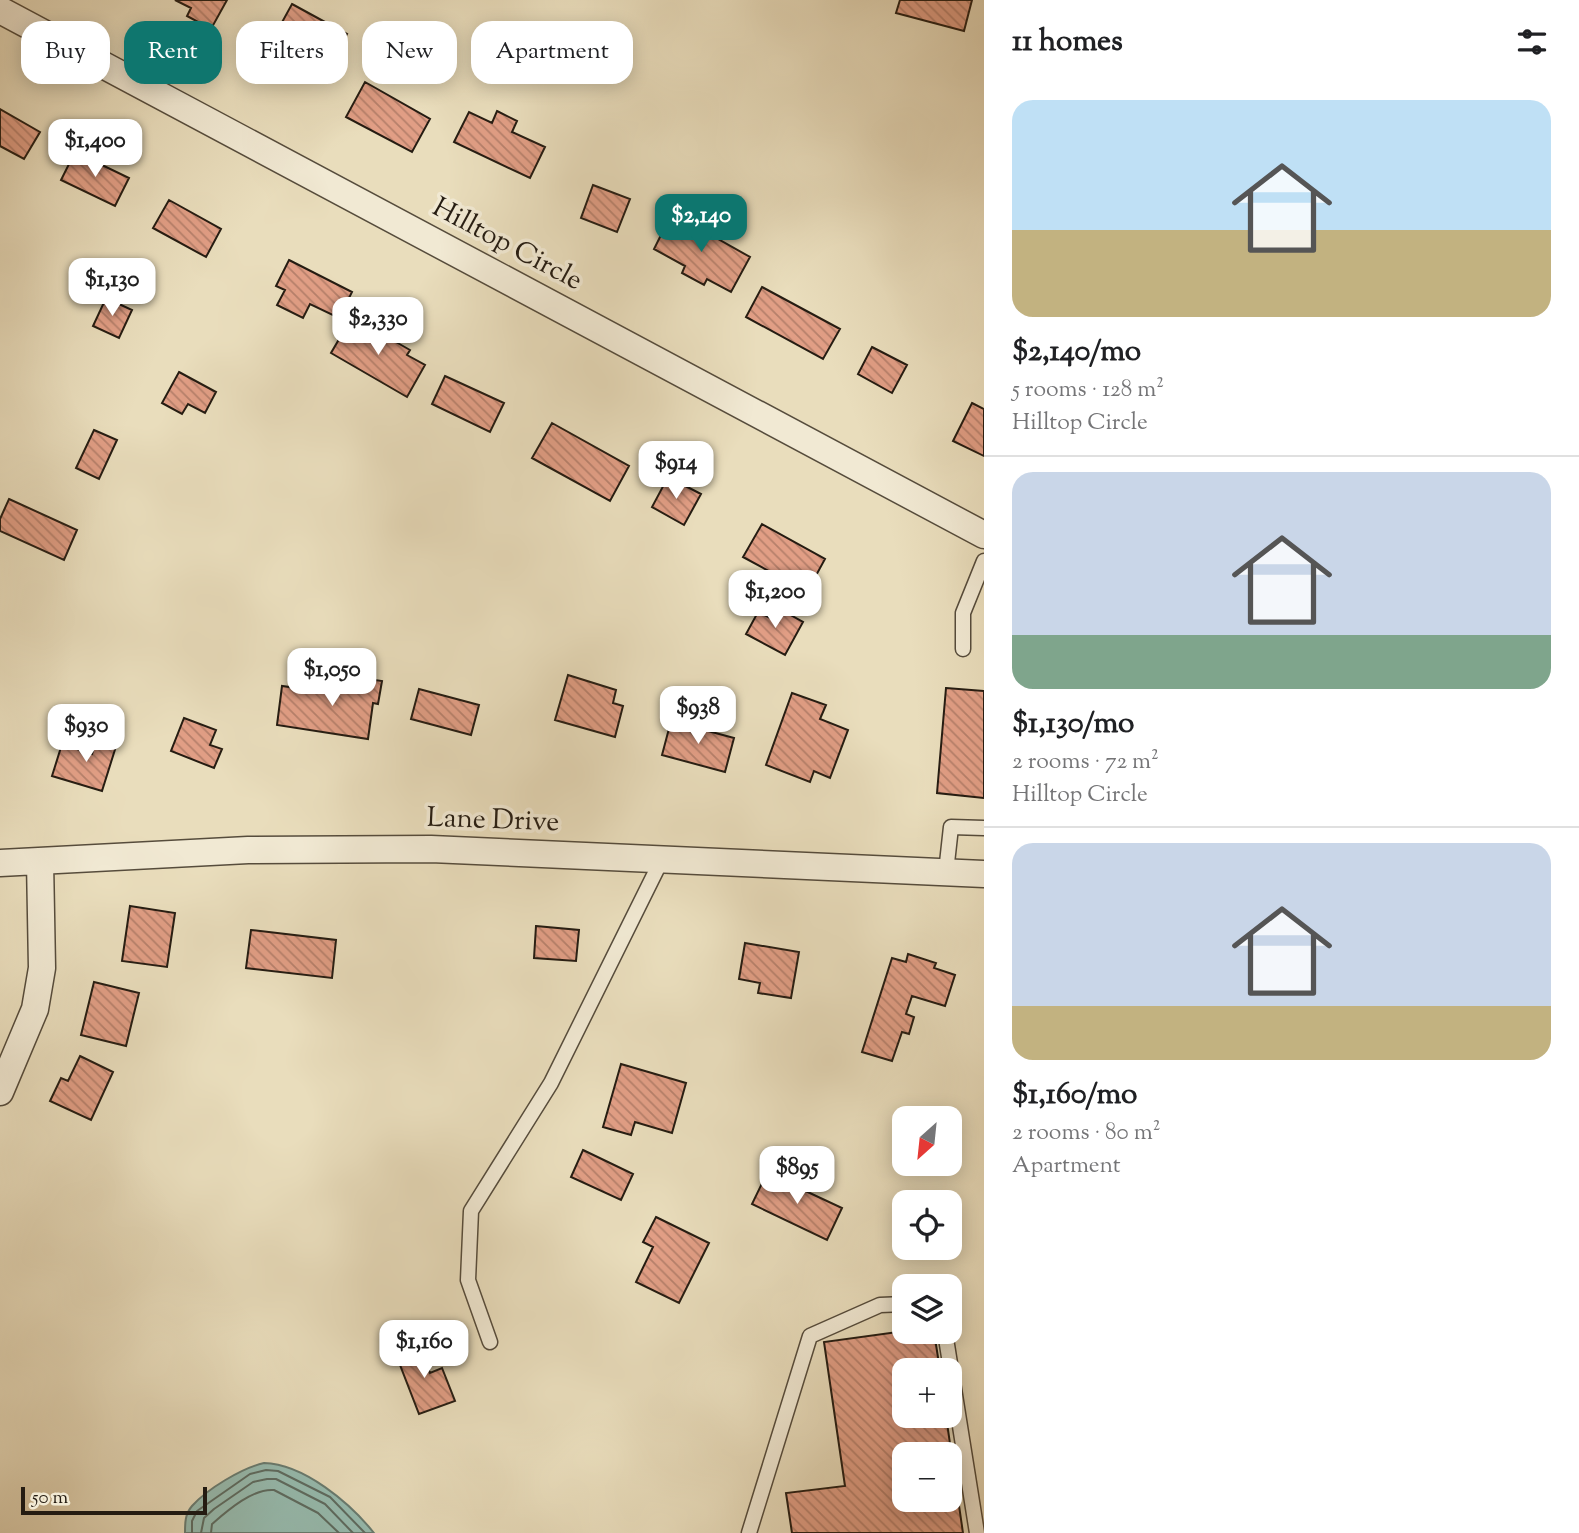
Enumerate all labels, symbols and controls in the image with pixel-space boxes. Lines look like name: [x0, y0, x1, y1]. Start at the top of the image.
chip: Buy: [21, 21, 110, 84]
chip: Rent: [124, 21, 222, 84]
chip: Filters: [236, 21, 348, 84]
chip: New: [362, 21, 457, 84]
chip: Apartment: [471, 21, 633, 84]
text: 11 homes: [1012, 21, 1123, 64]
icon: filters: [1513, 23, 1551, 61]
pin: $1,400: [38, 120, 152, 179]
text: $1,400: [64, 125, 126, 158]
icon: home: [1219, 145, 1345, 271]
street label: Hilltop Circle: [425, 189, 589, 301]
pin: $2,140: [644, 194, 758, 254]
text: $2,140: [671, 200, 731, 233]
pin: $1,130: [55, 258, 169, 318]
text: $1,130: [85, 264, 139, 297]
pin: $2,330: [321, 298, 435, 357]
text: $2,330: [348, 303, 408, 336]
text: $2,140/mo: [1012, 331, 1141, 374]
text: 5 rooms · 128 m²: [1012, 374, 1164, 407]
text: Hilltop Circle: [1012, 407, 1148, 440]
pin: $914: [635, 442, 717, 501]
text: $914: [655, 447, 697, 480]
icon: home: [1219, 517, 1345, 643]
pin: $1,200: [718, 570, 832, 630]
text: $1,200: [745, 576, 805, 609]
pin: $1,050: [275, 648, 389, 708]
text: $1,050: [303, 654, 361, 687]
pin: $938: [657, 686, 739, 746]
text: $938: [676, 692, 720, 725]
text: $1,130/mo: [1012, 703, 1134, 746]
pin: $930: [45, 704, 127, 764]
text: $930: [64, 710, 108, 743]
text: 2 rooms · 72 m²: [1012, 746, 1159, 779]
text: Hilltop Circle: [1012, 779, 1148, 812]
street label: Lane Drive: [426, 799, 560, 843]
icon: home: [1219, 888, 1345, 1014]
text: $1,160/mo: [1012, 1074, 1137, 1117]
north arrow: [892, 1106, 962, 1176]
map controls: [892, 1106, 962, 1512]
text: 2 rooms · 80 m²: [1012, 1117, 1160, 1150]
pin: $895: [756, 1146, 838, 1206]
text: Apartment: [1012, 1150, 1121, 1183]
text: $895: [775, 1152, 819, 1185]
button: locate: [892, 1190, 962, 1260]
button: layers: [892, 1274, 962, 1344]
pin: $1,160: [367, 1320, 481, 1380]
text: $1,160: [395, 1326, 453, 1359]
button: +: [892, 1358, 962, 1428]
button: −: [892, 1442, 962, 1512]
scale bar: [21, 1484, 206, 1516]
text: 50 m: [32, 1485, 68, 1512]

